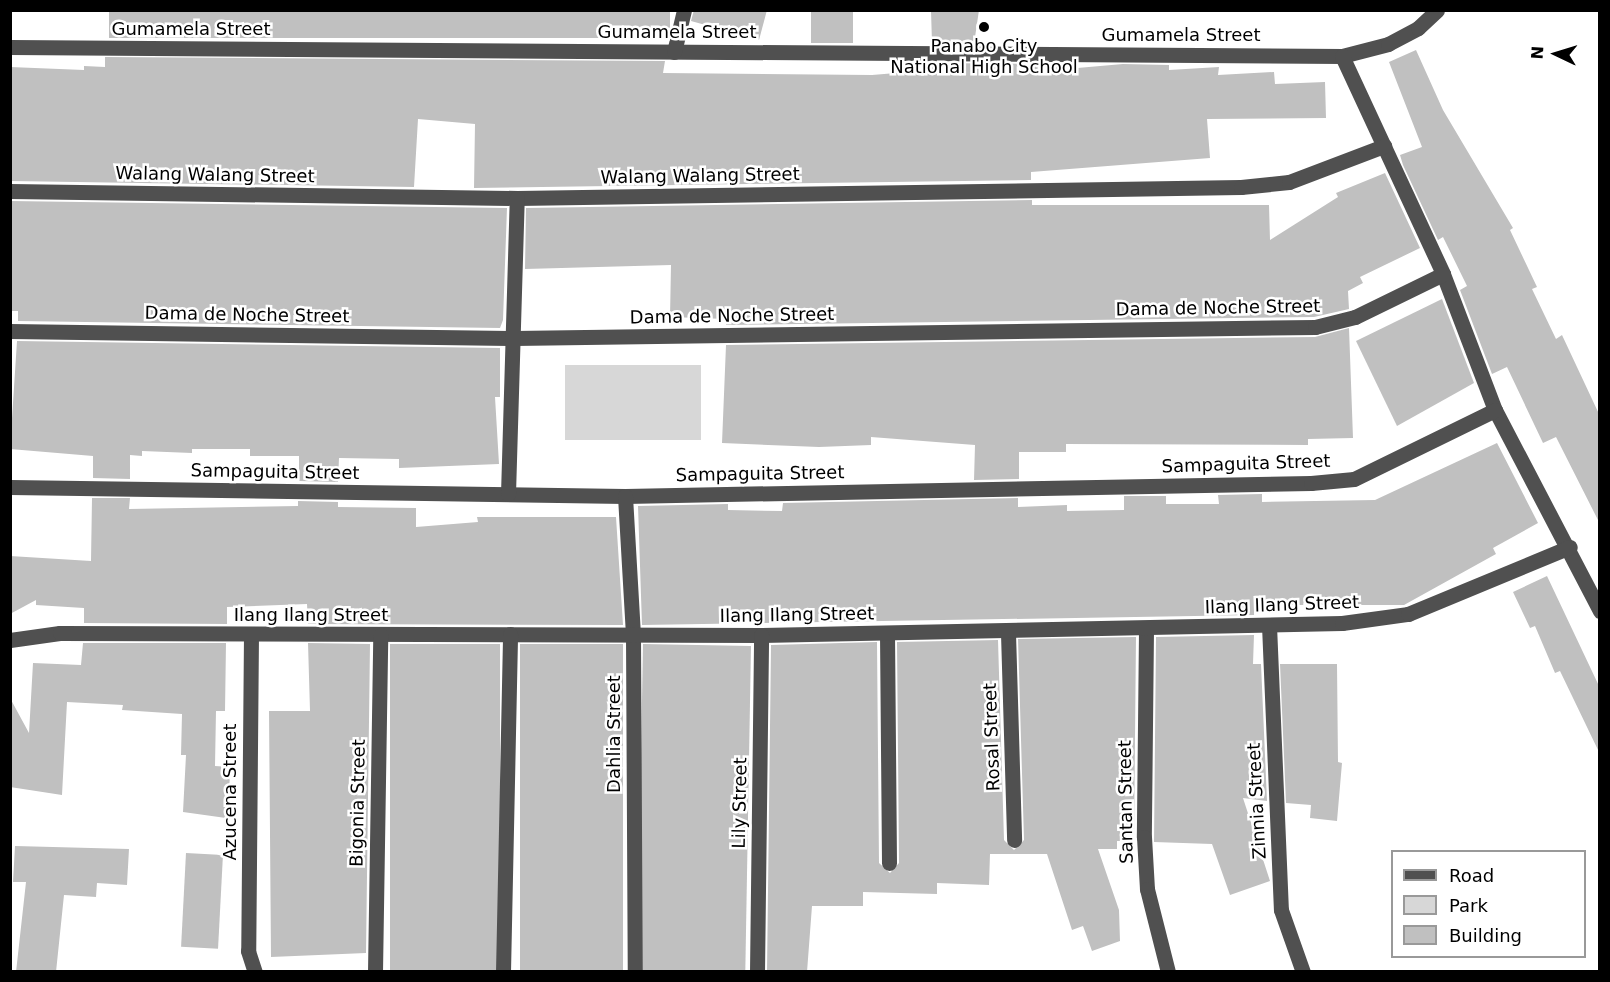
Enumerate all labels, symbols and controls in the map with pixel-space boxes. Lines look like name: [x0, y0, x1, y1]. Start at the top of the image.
street label: Gumamela Street: [112, 18, 270, 40]
marker: Panabo City National High School: [977, 20, 991, 34]
street label: Gumamela Street: [598, 21, 756, 43]
street label: Gumamela Street: [1102, 24, 1260, 46]
north arrow: [1526, 24, 1586, 84]
place label: Panabo City National High School: [890, 36, 1078, 78]
text: N: [1528, 45, 1547, 60]
street label: Walang Walang Street: [115, 162, 315, 188]
street label: Walang Walang Street: [600, 163, 800, 189]
street label: Dama de Noche Street: [1115, 295, 1321, 321]
street label: Dama de Noche Street: [144, 302, 350, 328]
street label: Dama de Noche Street: [629, 303, 835, 329]
street label: Sampaguita Street: [1161, 450, 1331, 478]
street label: Sampaguita Street: [190, 460, 360, 484]
street label: Sampaguita Street: [675, 462, 845, 486]
street label: Ilang Ilang Street: [1204, 592, 1360, 618]
street label: Ilang Ilang Street: [720, 603, 874, 627]
street label: Ilang Ilang Street: [234, 604, 388, 626]
street label: Dahlia Street: [603, 675, 625, 793]
street label: Rosal Street: [979, 682, 1005, 792]
street label: Azucena Street: [219, 724, 241, 860]
street label: Bigonia Street: [346, 739, 370, 867]
street label: Santan Street: [1114, 740, 1138, 864]
street label: Zinnia Street: [1243, 742, 1271, 860]
street label: Lily Street: [728, 757, 752, 849]
legend: [1391, 850, 1586, 958]
text: Road: [1449, 865, 1494, 886]
text: Park: [1449, 895, 1488, 916]
text: Building: [1449, 925, 1522, 946]

